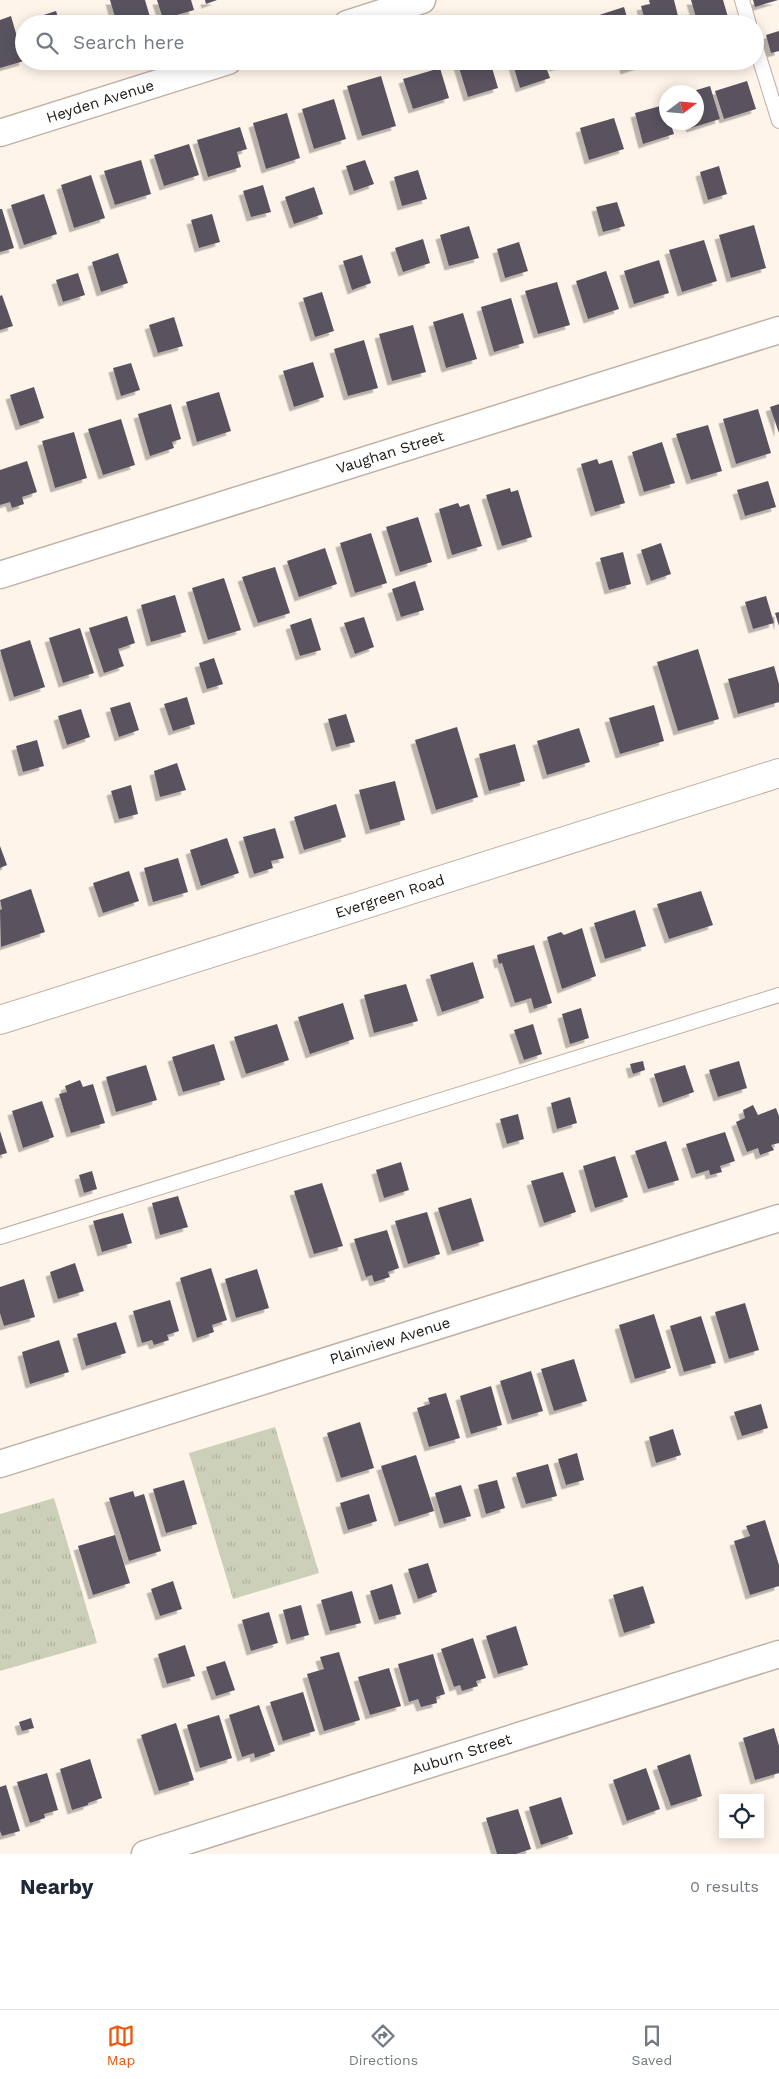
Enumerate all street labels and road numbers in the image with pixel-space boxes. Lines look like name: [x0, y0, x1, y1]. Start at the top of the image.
street label: Heyden Avenue: [44, 76, 156, 127]
street label: Vaughan Street: [334, 427, 447, 478]
street label: Evergreen Road: [333, 871, 447, 922]
street label: Plainview Avenue: [327, 1313, 453, 1368]
street label: Auburn Street: [410, 1730, 514, 1778]

